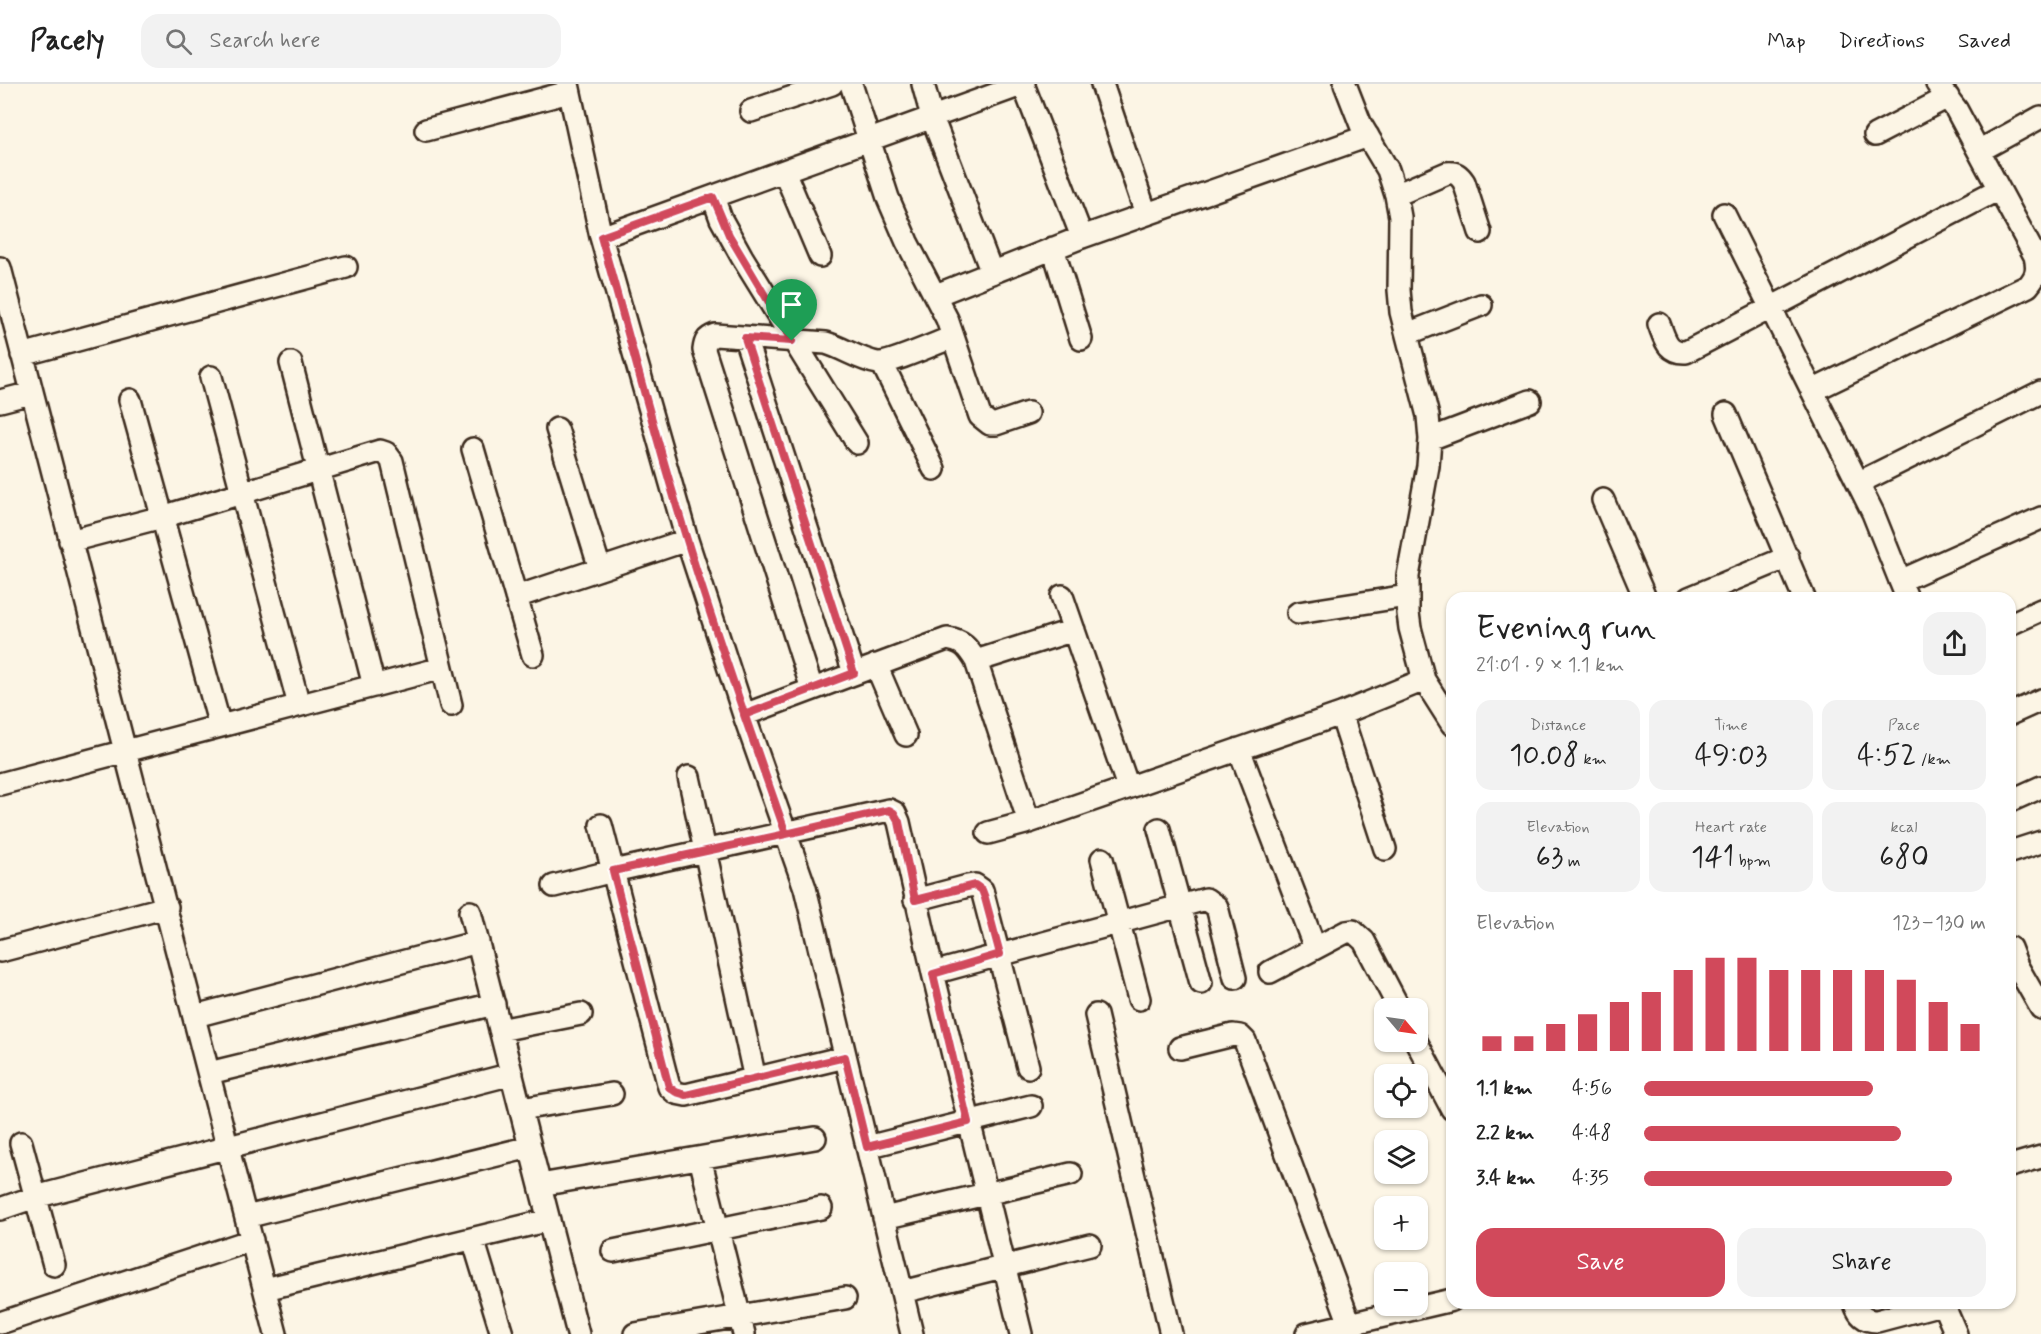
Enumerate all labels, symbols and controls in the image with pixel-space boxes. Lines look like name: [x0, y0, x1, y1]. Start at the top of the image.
search box: [141, 14, 561, 68]
text: Pacely: [30, 23, 105, 60]
icon: search: [162, 25, 195, 58]
text: Search here: [210, 27, 320, 55]
text: Map: [1767, 27, 1806, 55]
text: Directions: [1839, 27, 1925, 55]
text: Saved: [1958, 27, 2011, 55]
pin: [766, 279, 817, 341]
icon: arrive: [775, 288, 808, 321]
text: Evening run: [1476, 607, 1656, 651]
button: share: [1923, 612, 1986, 675]
text: 21:01 · 9 × 1.1 km: [1476, 652, 1624, 679]
text: Distance: [1530, 715, 1586, 736]
text: Time: [1714, 715, 1748, 736]
text: Pace: [1888, 715, 1920, 736]
text: 10.08: [1509, 736, 1579, 775]
text: 49:03: [1695, 736, 1767, 775]
text: 4:52: [1857, 736, 1916, 775]
text: km: [1579, 749, 1607, 770]
text: /km: [1916, 749, 1951, 770]
text: Elevation: [1527, 817, 1590, 838]
text: Heart rate: [1695, 817, 1767, 838]
text: kcal: [1891, 817, 1917, 838]
text: 63: [1535, 838, 1564, 877]
text: 141: [1691, 838, 1734, 877]
text: 680: [1879, 838, 1929, 877]
text: m: [1564, 851, 1581, 872]
text: bpm: [1734, 851, 1771, 872]
text: Elevation: [1476, 910, 1555, 937]
text: 123–130 m: [1892, 910, 1986, 937]
north arrow: [1374, 998, 1428, 1052]
map controls: [1374, 998, 1428, 1316]
button: locate: [1374, 1064, 1428, 1118]
text: 1.1 km: [1476, 1075, 1533, 1102]
text: 4:56: [1572, 1075, 1612, 1102]
text: 2.2 km: [1476, 1120, 1534, 1147]
text: 4:48: [1572, 1120, 1612, 1147]
button: layers: [1374, 1130, 1428, 1184]
text: 3.4 km: [1476, 1165, 1535, 1192]
text: 4:35: [1572, 1165, 1609, 1192]
button: +: [1374, 1196, 1428, 1250]
button: Save: [1476, 1228, 1725, 1297]
button: Share: [1737, 1228, 1986, 1297]
button: −: [1374, 1262, 1428, 1316]

